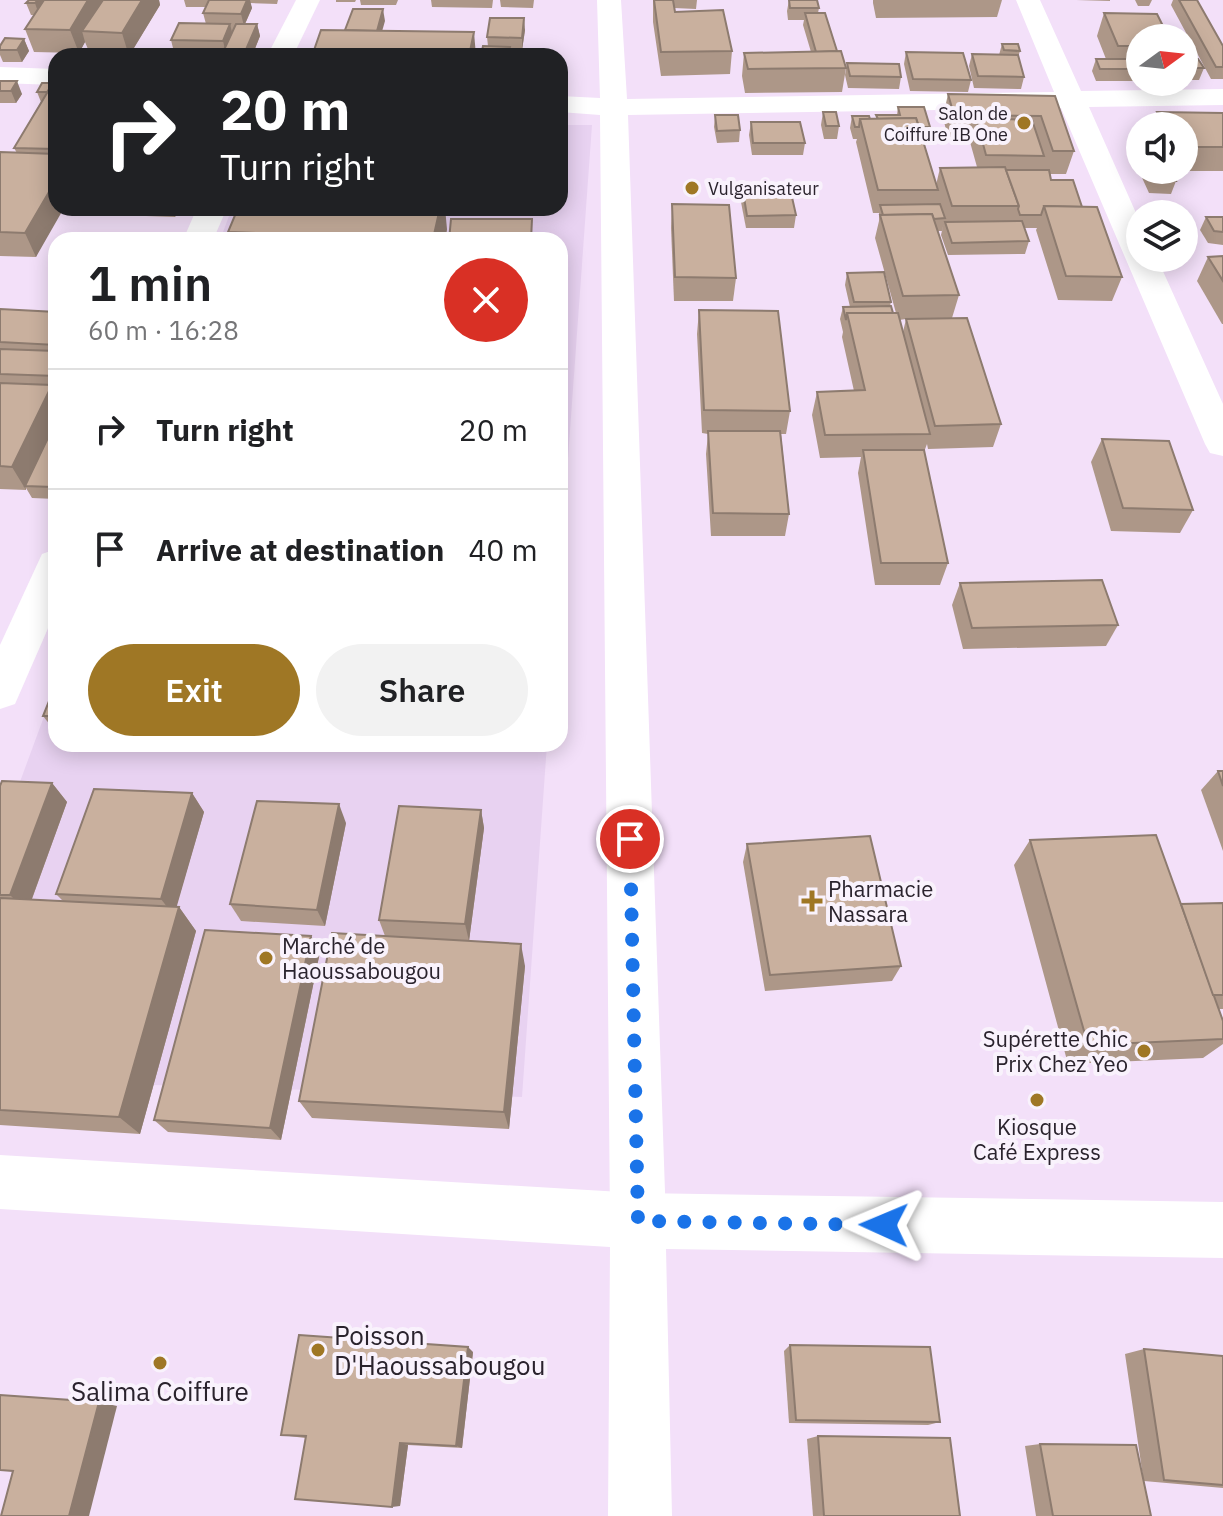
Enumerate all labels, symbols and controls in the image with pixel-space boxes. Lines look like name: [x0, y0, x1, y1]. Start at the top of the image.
north arrow: [1126, 24, 1198, 96]
map controls: [1126, 24, 1198, 272]
text: 20 m: [220, 73, 350, 145]
icon: right: [88, 80, 192, 184]
place label: Salon de Coiffure IB One: [884, 102, 1008, 146]
button: sound: [1126, 112, 1198, 184]
marker: Salon de Coiffure IB One: [1015, 114, 1033, 132]
text: Turn right: [220, 143, 376, 190]
place label: Vulganisateur: [708, 177, 819, 200]
marker: Vulganisateur: [683, 179, 701, 197]
button: layers: [1126, 200, 1198, 272]
text: 1 min: [88, 252, 212, 314]
button: close: [444, 258, 528, 342]
text: 60 m · 16:28: [88, 313, 239, 347]
icon: right: [88, 407, 132, 451]
text: Turn right: [156, 410, 294, 449]
text: 20 m: [459, 410, 528, 449]
icon: arrive: [88, 527, 132, 571]
text: Arrive at destination: [156, 530, 444, 569]
text: 40 m: [468, 530, 538, 569]
button: Exit: [88, 644, 300, 736]
button: Share: [316, 644, 528, 736]
pin: [596, 805, 664, 873]
icon: arrive: [608, 817, 652, 861]
place label: Pharmacie Nassara: [828, 874, 933, 928]
marker: Pharmacie Nassara: [803, 892, 821, 910]
place label: Marché de Haoussabougou: [282, 931, 441, 985]
marker: Marché de Haoussabougou: [257, 949, 275, 967]
place label: Supérette Chic Prix Chez Yeo: [983, 1024, 1128, 1078]
marker: Supérette Chic Prix Chez Yeo: [1135, 1042, 1153, 1060]
marker: Kiosque Café Express: [1028, 1091, 1046, 1109]
place label: Kiosque Café Express: [973, 1112, 1101, 1166]
position arrow: [842, 1183, 926, 1267]
place label: Poisson D'Haoussabougou: [334, 1318, 545, 1382]
marker: Poisson D'Haoussabougou: [309, 1341, 327, 1359]
marker: Salima Coiffure: [151, 1354, 169, 1372]
place label: Salima Coiffure: [71, 1374, 249, 1408]

